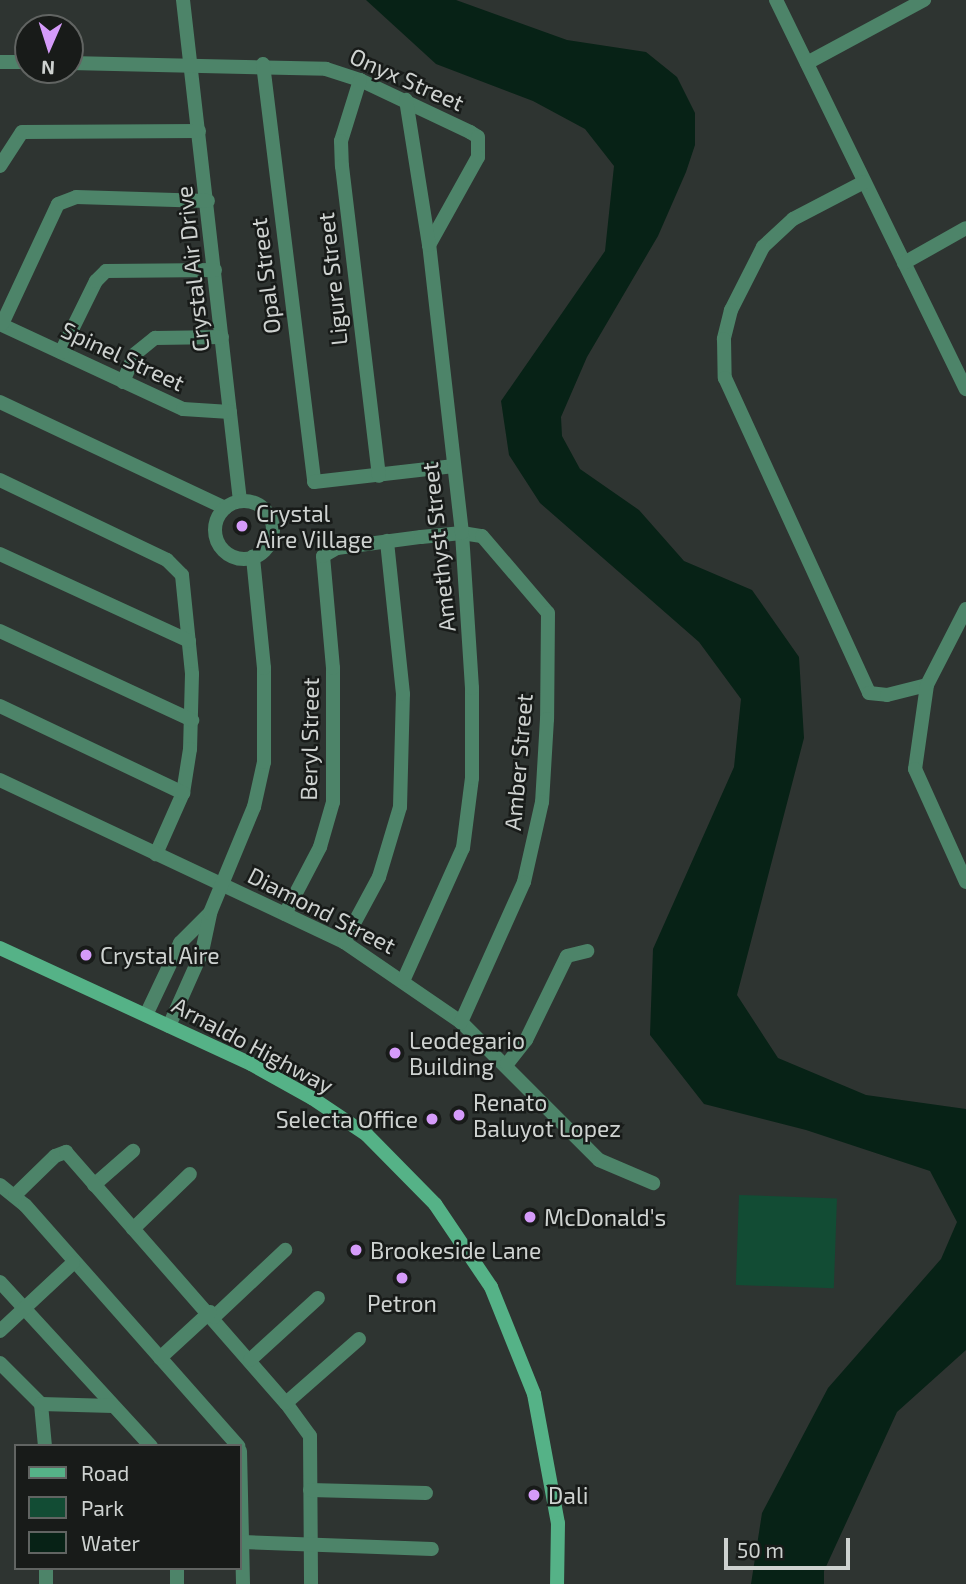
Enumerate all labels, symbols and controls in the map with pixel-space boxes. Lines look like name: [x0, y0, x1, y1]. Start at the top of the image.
north arrow: [14, 14, 84, 84]
street label: Onyx Street: [346, 42, 468, 116]
text: N: [41, 57, 55, 80]
street label: Crystal Air Drive: [169, 184, 215, 354]
street label: Ligure Street: [311, 211, 353, 347]
street label: Opal Street: [244, 216, 286, 336]
street label: Spinel Street: [57, 315, 189, 397]
street label: Amethyst Street: [415, 461, 461, 633]
place label: Crystal Aire Village: [256, 499, 374, 553]
marker: Crystal Aire Village: [234, 518, 250, 534]
street label: Beryl Street: [294, 677, 324, 801]
street label: Amber Street: [498, 692, 538, 832]
street label: Diamond Street: [243, 861, 401, 959]
place label: Crystal Aire: [100, 941, 221, 969]
marker: Crystal Aire: [78, 947, 94, 963]
street label: Arnaldo Highway: [168, 991, 338, 1099]
place label: Leodegario Building: [409, 1026, 525, 1080]
marker: Leodegario Building: [387, 1045, 403, 1061]
place label: Renato Baluyot Lopez: [473, 1088, 621, 1142]
place label: Selecta Office: [276, 1105, 418, 1133]
marker: Renato Baluyot Lopez: [451, 1107, 467, 1123]
marker: Selecta Office: [424, 1111, 440, 1127]
place label: McDonald's: [544, 1203, 666, 1231]
marker: McDonald's: [522, 1209, 538, 1225]
place label: Brookeside Lane: [370, 1236, 541, 1264]
marker: Brookeside Lane: [348, 1242, 364, 1258]
marker: Petron: [394, 1270, 410, 1286]
place label: Petron: [367, 1289, 437, 1317]
legend: [14, 1444, 242, 1570]
text: Road: [81, 1460, 129, 1485]
place label: Dali: [548, 1481, 588, 1509]
marker: Dali: [526, 1487, 542, 1503]
text: Park: [81, 1495, 124, 1520]
scale bar: [728, 1524, 854, 1568]
text: Water: [81, 1530, 140, 1555]
text: 50 m: [737, 1537, 784, 1562]

